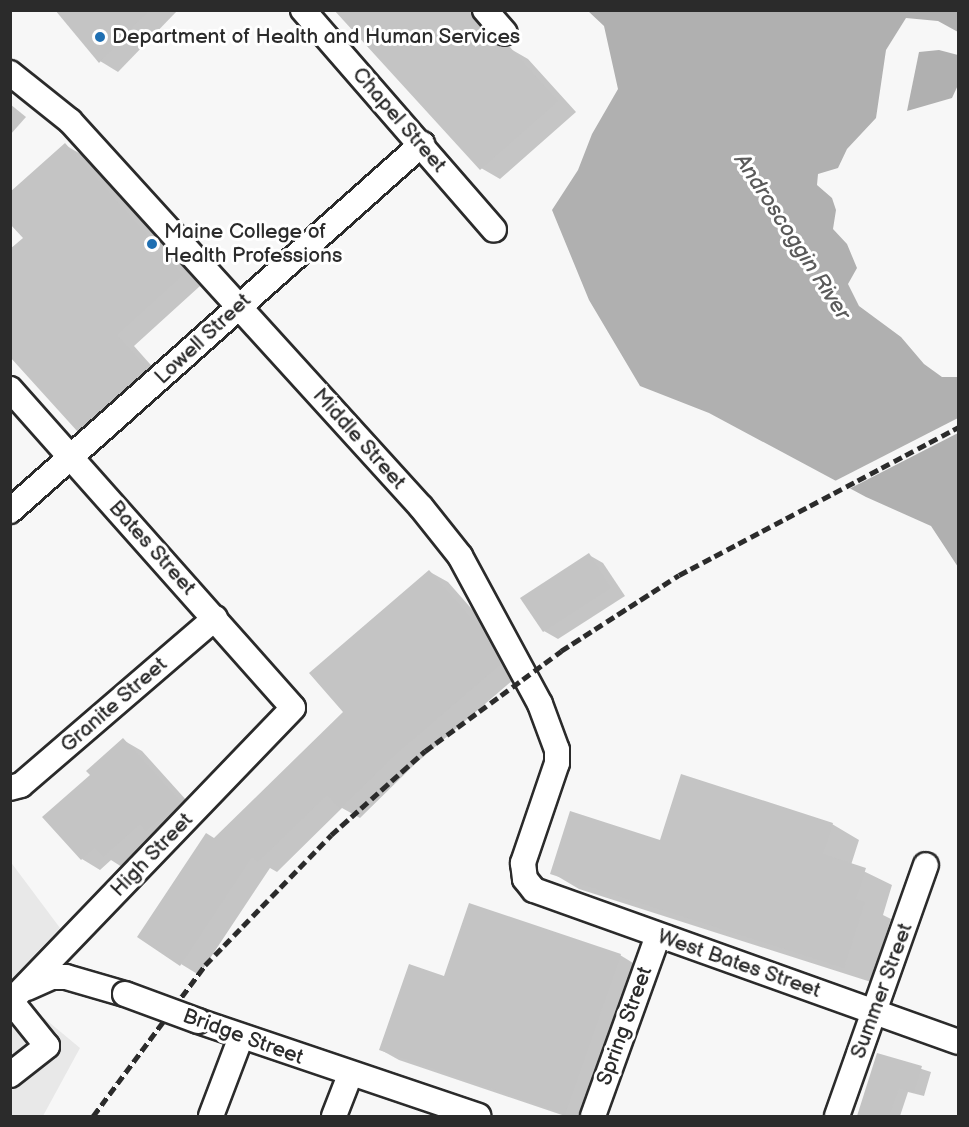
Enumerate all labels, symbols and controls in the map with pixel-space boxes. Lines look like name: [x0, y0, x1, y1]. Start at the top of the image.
place label: Department of Health and Human Services: [112, 24, 521, 50]
marker: Department of Health and Human Services: [93, 30, 107, 44]
street label: Chapel Street: [346, 62, 452, 178]
water label: Androscoggin River: [728, 149, 856, 325]
place label: Maine College of Health Professions: [164, 219, 342, 269]
marker: Maine College of Health Professions: [145, 237, 159, 251]
street label: Lowell Street: [150, 288, 256, 390]
street label: Middle Street: [307, 383, 411, 495]
street label: Bates Street: [103, 496, 201, 600]
street label: Granite Street: [55, 652, 173, 758]
street label: High Street: [106, 808, 198, 902]
street label: Summer Street: [846, 920, 918, 1062]
street label: West Bates Street: [654, 924, 824, 1004]
street label: Spring Street: [592, 963, 658, 1089]
street label: Bridge Street: [179, 1003, 307, 1071]

